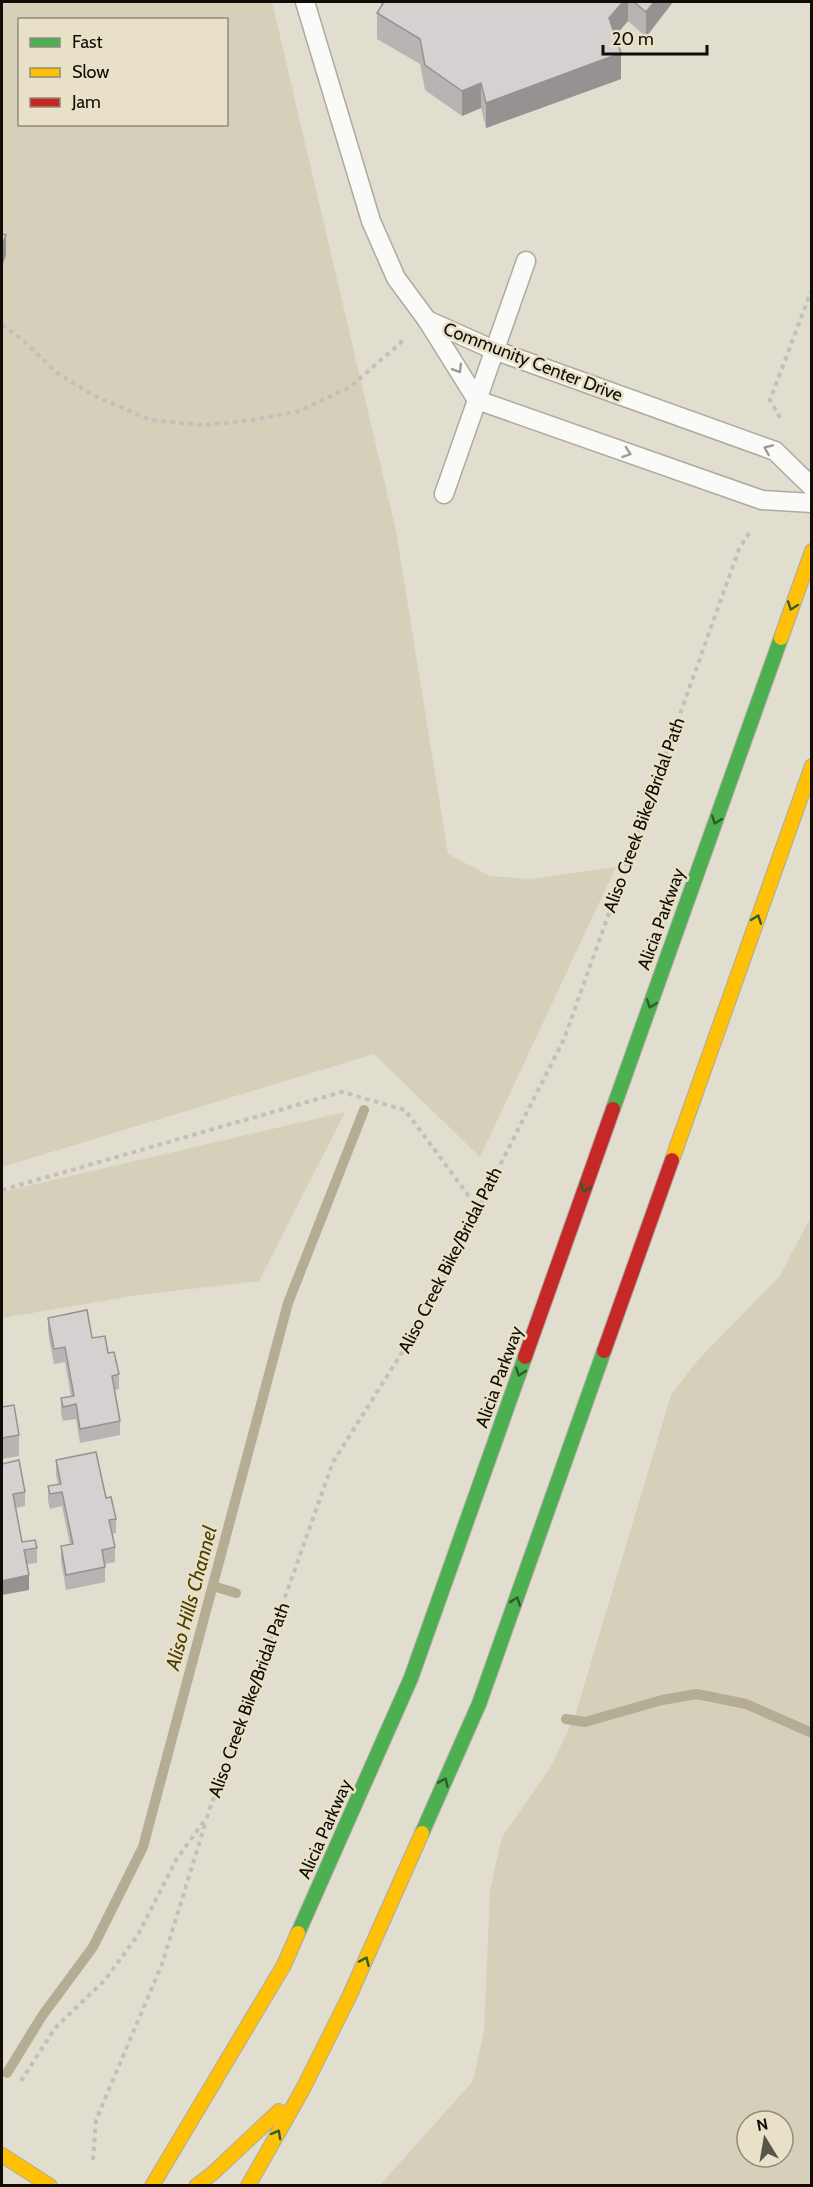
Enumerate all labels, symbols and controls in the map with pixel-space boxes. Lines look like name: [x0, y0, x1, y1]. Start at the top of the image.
legend: [18, 18, 228, 126]
scale bar: [603, 18, 706, 56]
text: 20 m: [612, 28, 654, 50]
text: Fast: [72, 31, 103, 53]
text: Slow: [72, 61, 109, 83]
text: Jam: [71, 91, 101, 113]
street label: Community Center Drive: [440, 318, 626, 406]
one-way arrow: [450, 363, 462, 373]
one-way arrow: [764, 444, 775, 456]
one-way arrow: [621, 445, 632, 458]
one-way arrow: [786, 600, 799, 611]
street label: Aliso Creek Bike/Bridal Path: [598, 714, 690, 916]
one-way arrow: [710, 815, 723, 825]
street label: Alicia Parkway: [632, 865, 690, 973]
one-way arrow: [750, 914, 762, 925]
one-way arrow: [645, 998, 658, 1009]
street label: Aliso Creek Bike/Bridal Path: [393, 1163, 507, 1357]
one-way arrow: [580, 1182, 593, 1193]
street label: Alicia Parkway: [470, 1323, 528, 1431]
one-way arrow: [515, 1366, 528, 1377]
water label: Aliso Hills Channel: [160, 1523, 222, 1674]
one-way arrow: [508, 1596, 521, 1607]
street label: Aliso Creek Bike/Bridal Path: [203, 1599, 295, 1801]
street label: Alicia Parkway: [293, 1776, 357, 1882]
one-way arrow: [437, 1778, 449, 1789]
one-way arrow: [358, 1956, 370, 1967]
north arrow: [735, 2109, 795, 2169]
text: N: [755, 2114, 770, 2135]
one-way arrow: [270, 2130, 281, 2141]

